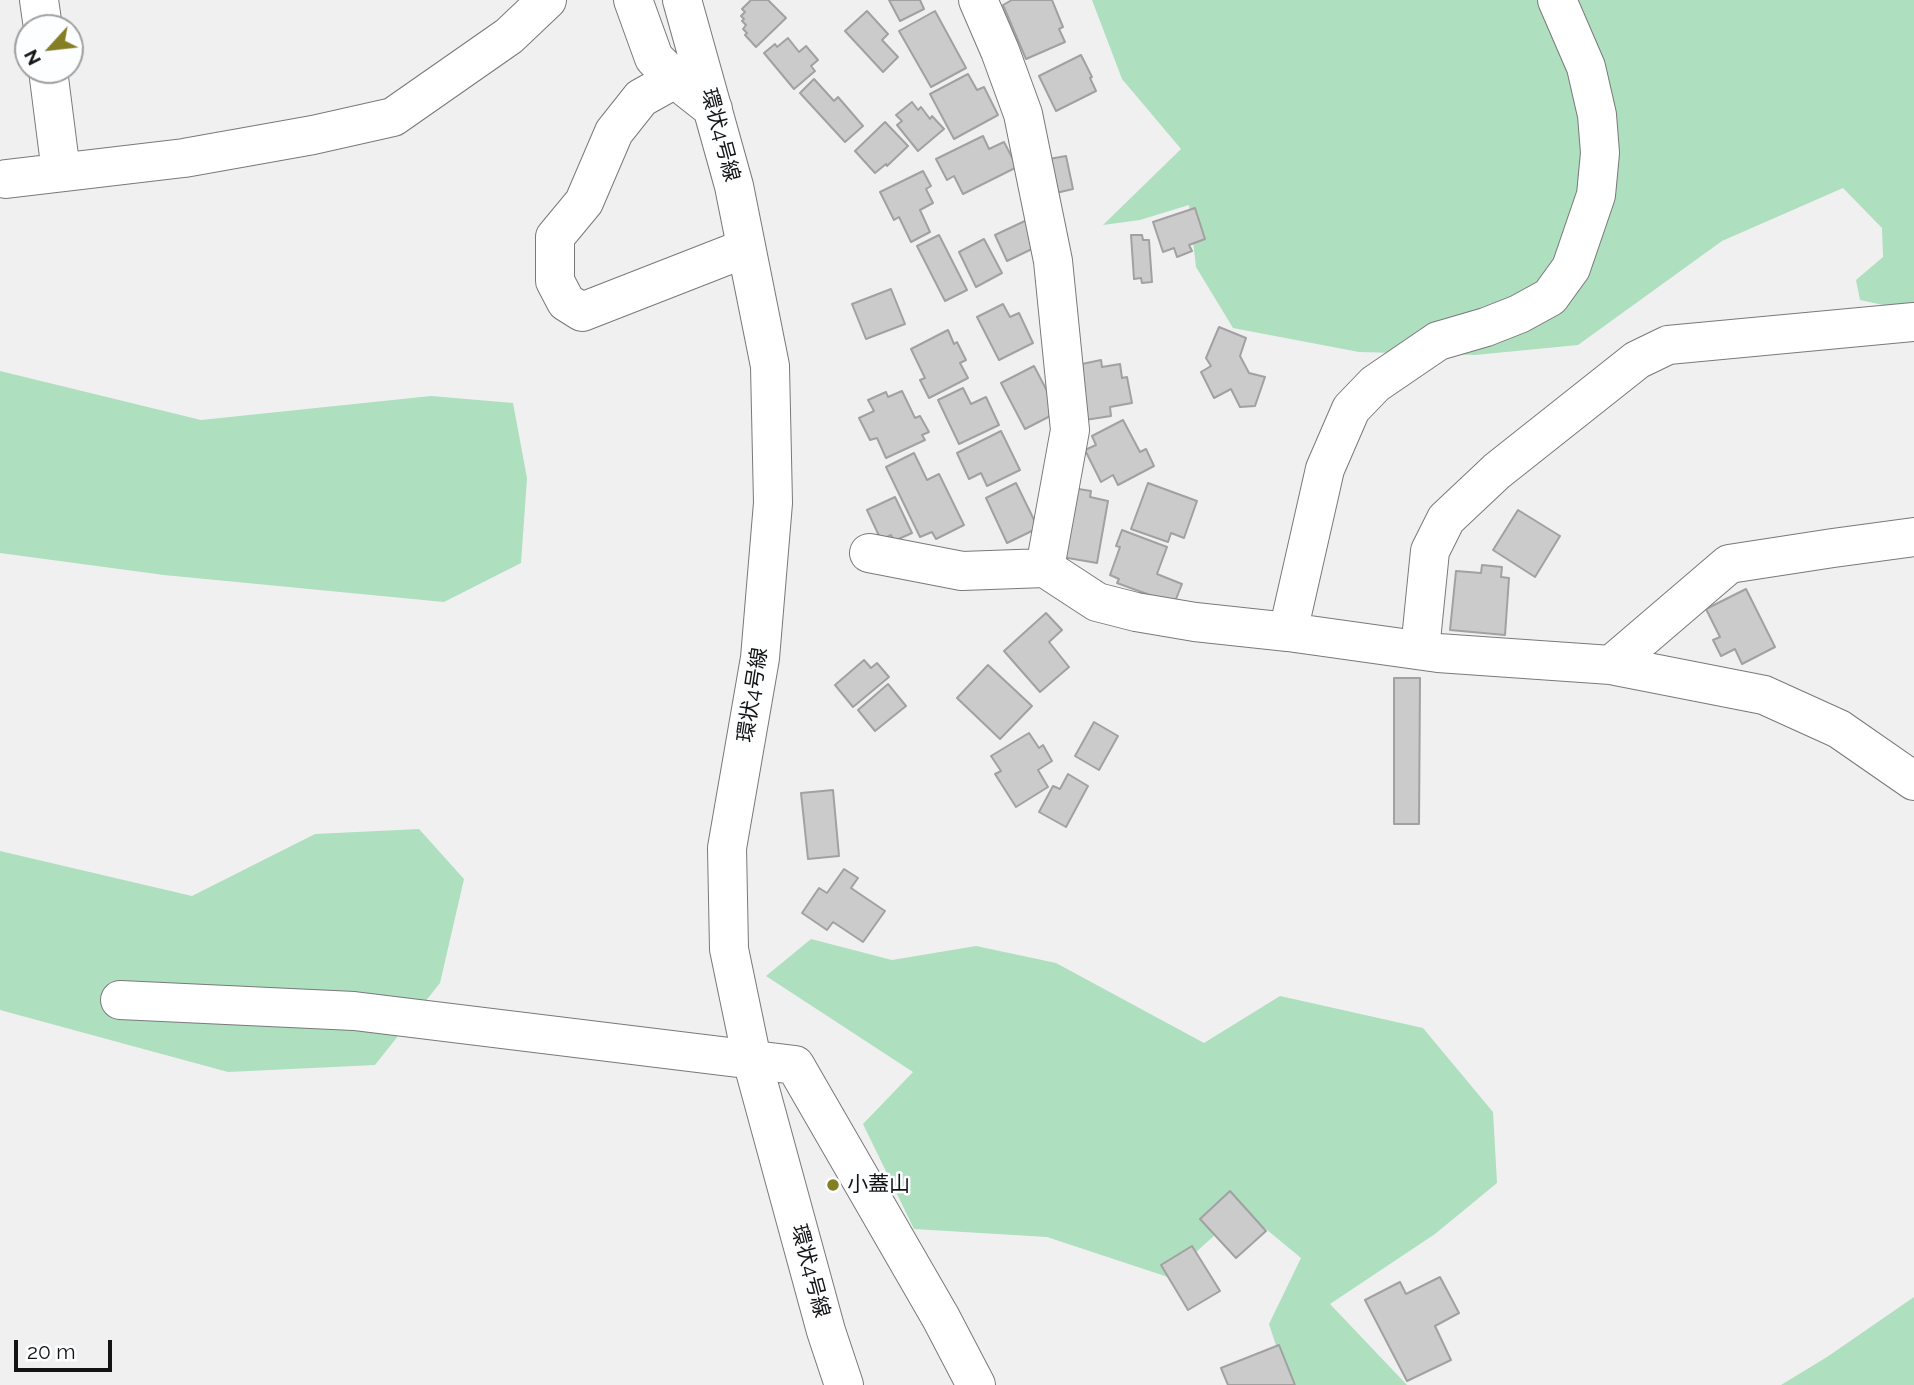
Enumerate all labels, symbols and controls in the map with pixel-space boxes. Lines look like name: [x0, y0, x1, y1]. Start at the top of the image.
north arrow: [14, 14, 84, 84]
text: N: [19, 46, 45, 69]
street label: 環状4号線: [695, 86, 745, 184]
street label: 環状4号線: [733, 646, 773, 744]
place label: 小蓋山: [847, 1172, 910, 1198]
marker: 小蓋山: [825, 1177, 841, 1193]
street label: 環状4号線: [785, 1222, 835, 1320]
scale bar: [18, 1326, 116, 1370]
text: 20 m: [27, 1339, 75, 1364]

